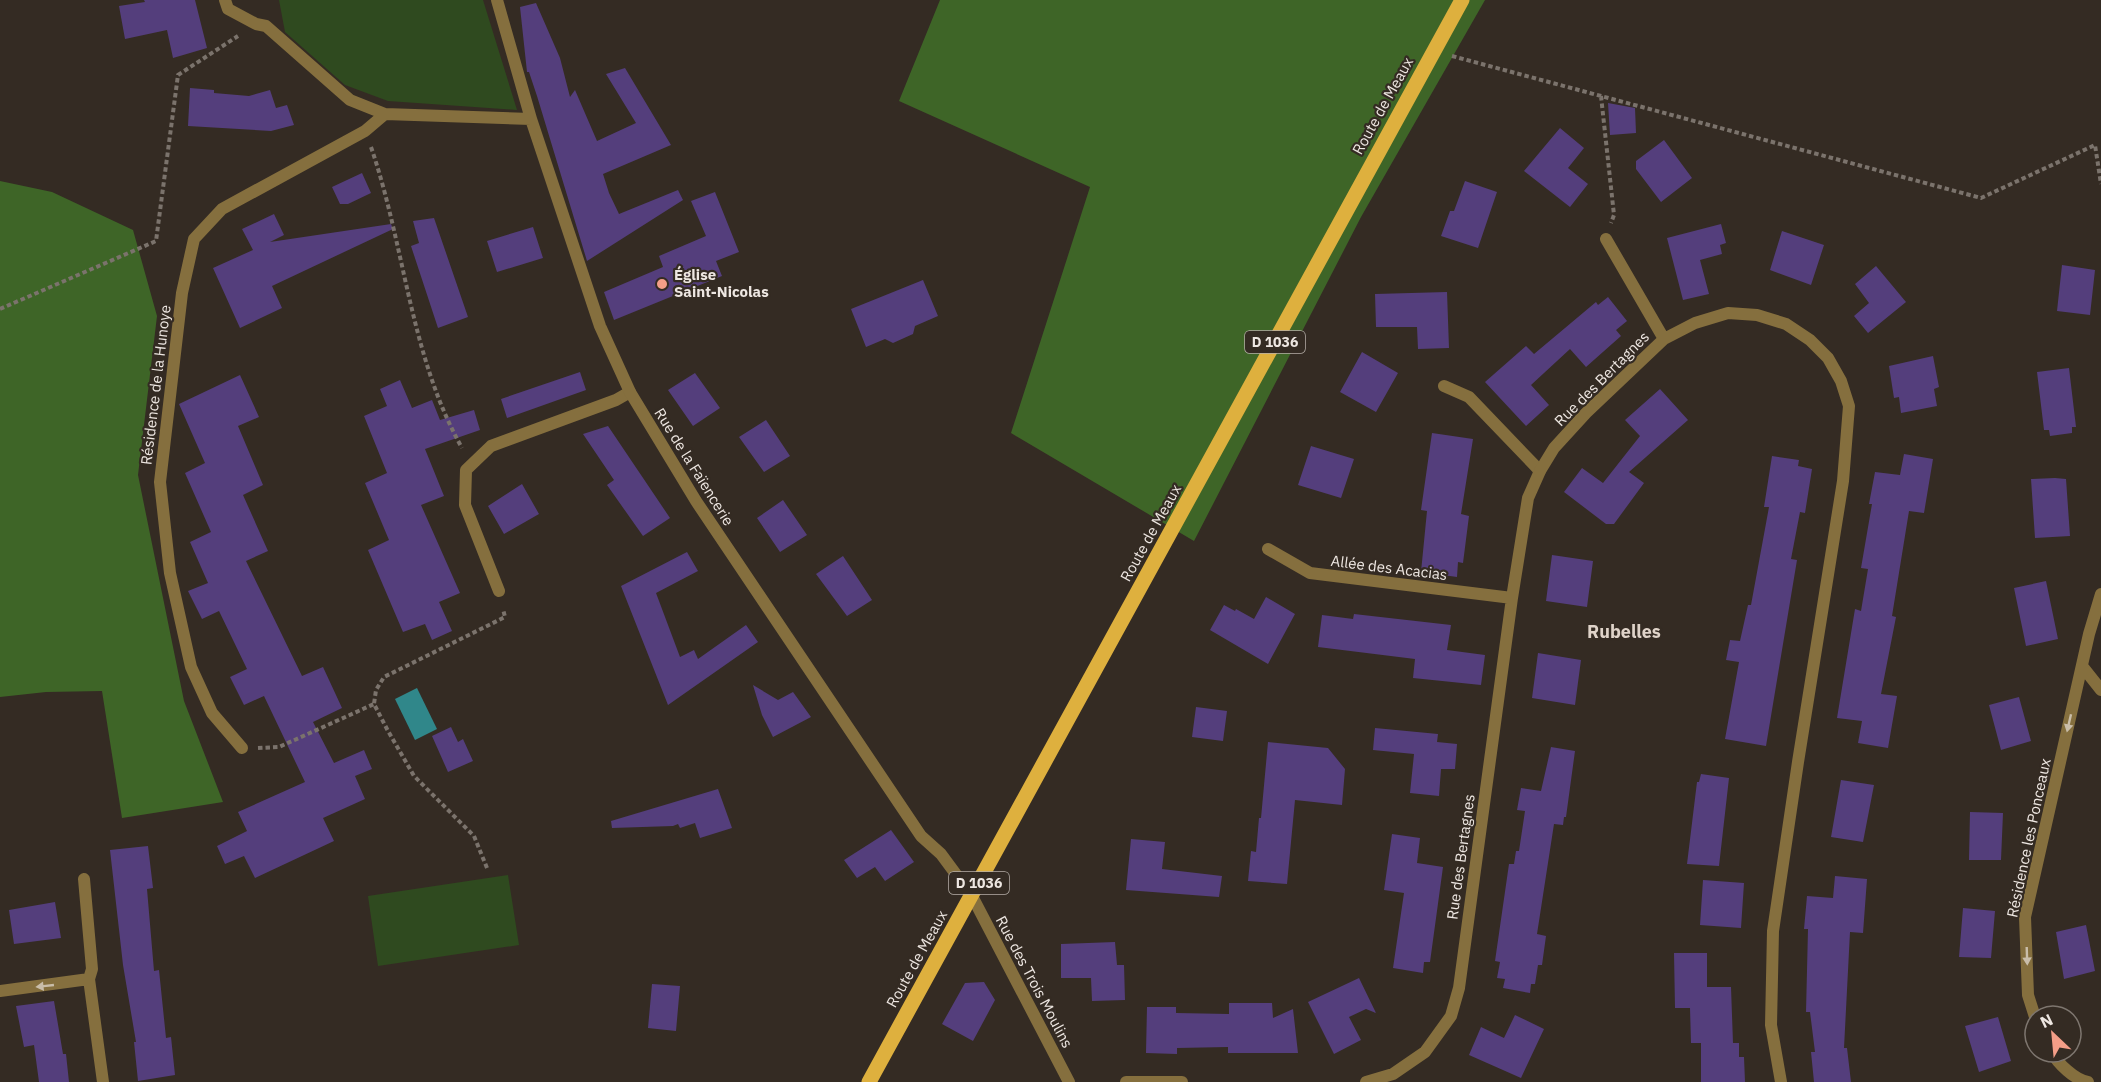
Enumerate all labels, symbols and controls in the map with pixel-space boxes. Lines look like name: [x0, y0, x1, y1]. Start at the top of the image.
street label: Route de Meaux: [1348, 53, 1417, 158]
place label: Église Saint-Nicolas: [674, 265, 769, 301]
marker: Église Saint-Nicolas: [655, 277, 669, 291]
street label: Résidence de la Hunoye: [136, 304, 175, 466]
street label: Rue des Bertagnes: [1550, 327, 1653, 430]
road number: D 1036: [1245, 331, 1305, 353]
street label: Rue de la Faïencerie: [650, 404, 738, 529]
street label: Route de Meaux: [1116, 480, 1185, 585]
street label: Allée des Acacias: [1330, 551, 1448, 584]
district label: Rubelles: [1587, 620, 1661, 643]
one-way arrow: [2063, 714, 2073, 733]
street label: Résidence les Ponceaux: [2002, 756, 2055, 919]
street label: Rue des Bertagnes: [1442, 793, 1479, 921]
road number: D 1036: [949, 872, 1009, 894]
street label: Route de Meaux: [882, 906, 951, 1011]
street label: Rue des Trois Moulins: [992, 913, 1077, 1051]
one-way arrow: [2022, 946, 2031, 965]
one-way arrow: [35, 981, 54, 991]
north arrow: [2023, 1004, 2083, 1064]
text: N: [2037, 1009, 2056, 1032]

